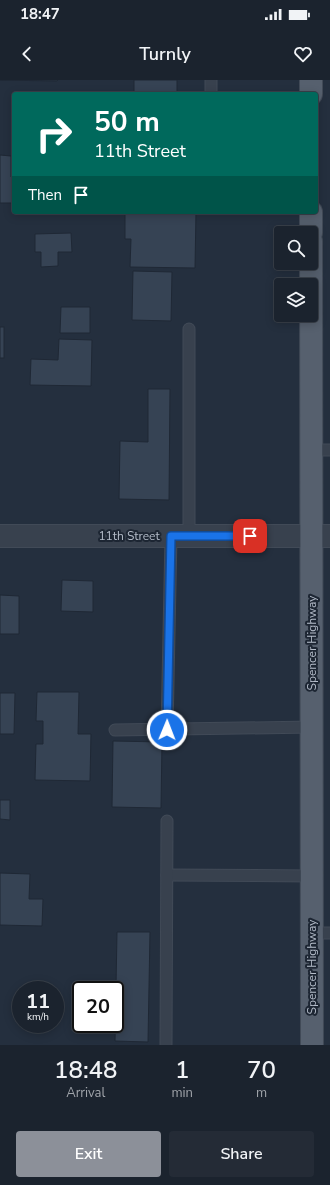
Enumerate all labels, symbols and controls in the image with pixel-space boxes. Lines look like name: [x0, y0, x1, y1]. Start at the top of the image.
text: 18:47: [20, 4, 60, 24]
text: Turnly: [139, 42, 191, 66]
icon: back: [16, 43, 38, 65]
icon: heart: [292, 43, 314, 65]
text: 50 m: [94, 103, 160, 141]
icon: right: [28, 108, 80, 160]
text: 11th Street: [94, 139, 186, 163]
icon: arrive: [70, 184, 92, 206]
text: Then: [28, 185, 62, 205]
map controls: [274, 226, 318, 322]
button: search: [274, 226, 318, 270]
button: layers: [274, 278, 318, 322]
pin: [233, 519, 267, 553]
icon: arrive: [239, 525, 261, 547]
street label: 11th Street: [98, 528, 160, 544]
street label: Spencer Highway: [304, 595, 320, 690]
position arrow: [146, 709, 188, 751]
street label: Spencer Highway: [304, 919, 320, 1014]
speed limit sign: 20: [72, 981, 124, 1033]
text: 11: [26, 988, 50, 1015]
text: km/h: [27, 1010, 49, 1024]
text: 18:48: [54, 1054, 117, 1086]
text: 1: [175, 1054, 189, 1086]
text: 70: [247, 1054, 276, 1086]
text: Arrival: [66, 1084, 105, 1102]
text: min: [171, 1084, 193, 1102]
text: m: [256, 1084, 267, 1102]
button: Exit: [16, 1131, 161, 1177]
button: Share: [169, 1131, 314, 1177]

